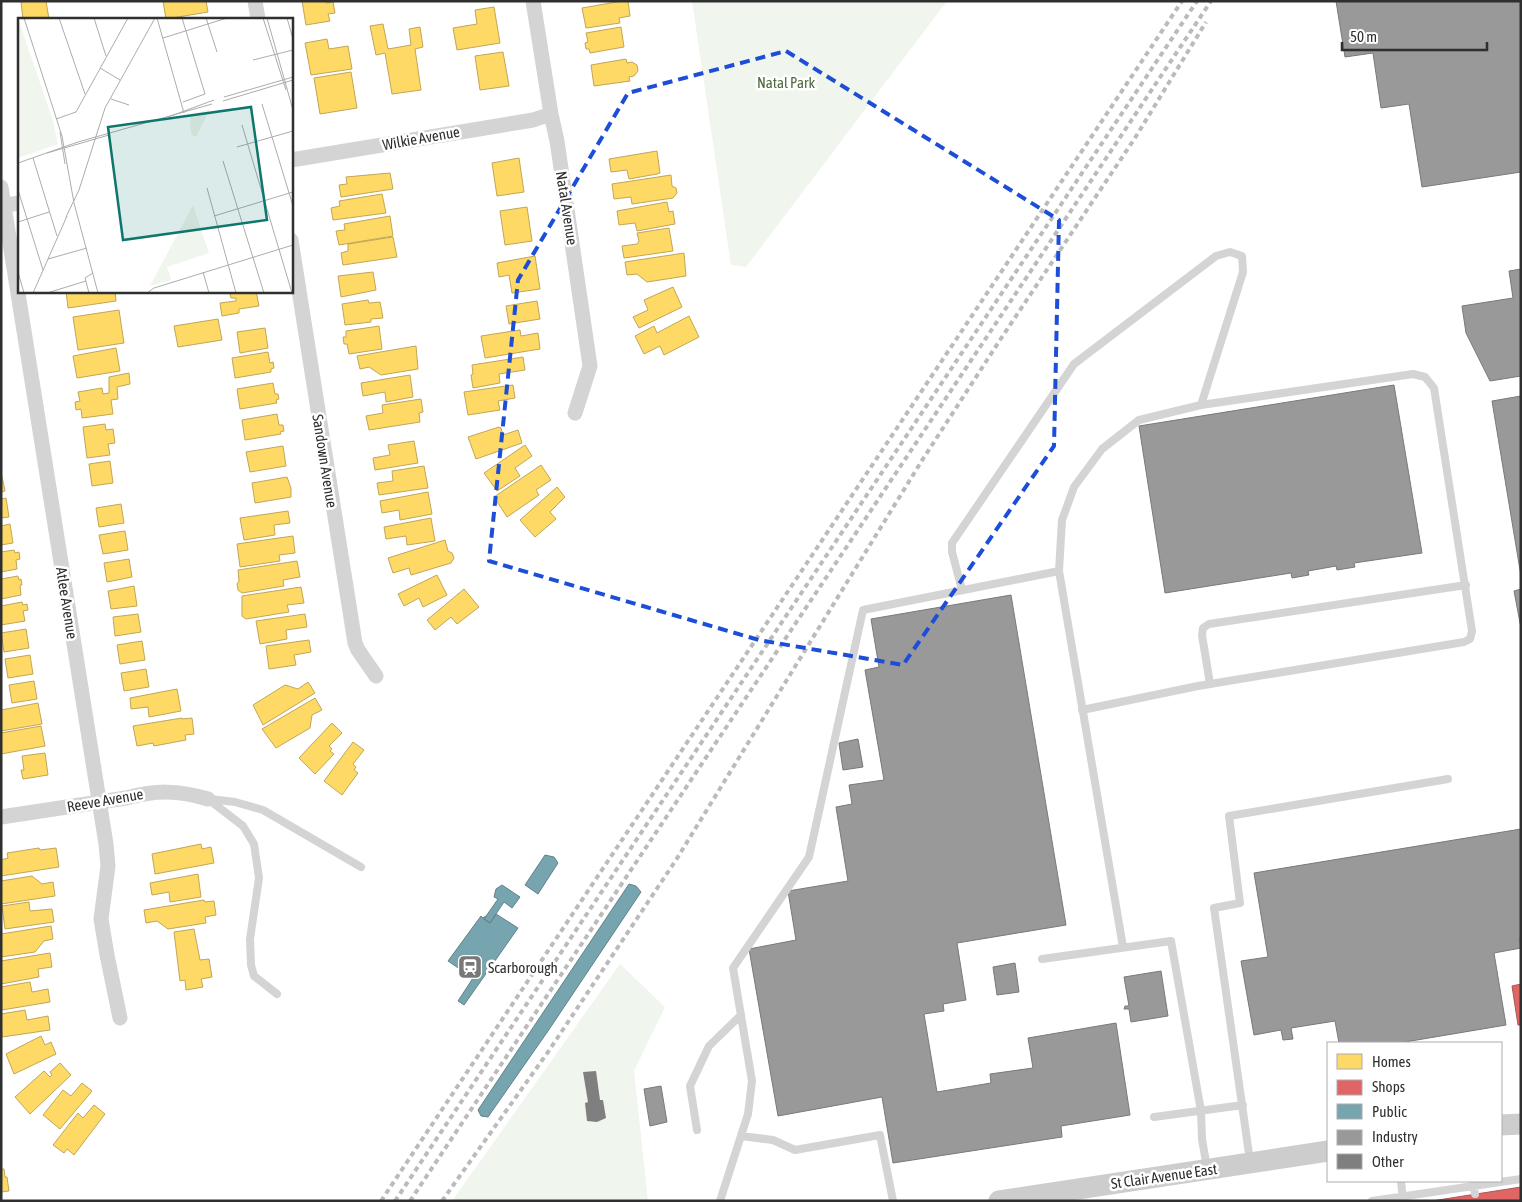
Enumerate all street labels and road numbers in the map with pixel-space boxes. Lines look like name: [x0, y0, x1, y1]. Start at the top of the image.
street label: Wilkie Avenue: [381, 123, 461, 153]
street label: Natal Avenue: [553, 170, 581, 246]
street label: Sandown Avenue: [309, 413, 341, 509]
street label: Atlee Avenue: [53, 566, 81, 640]
street label: Reeve Avenue: [65, 785, 145, 815]
street label: St Clair Avenue East: [1110, 1160, 1218, 1192]

